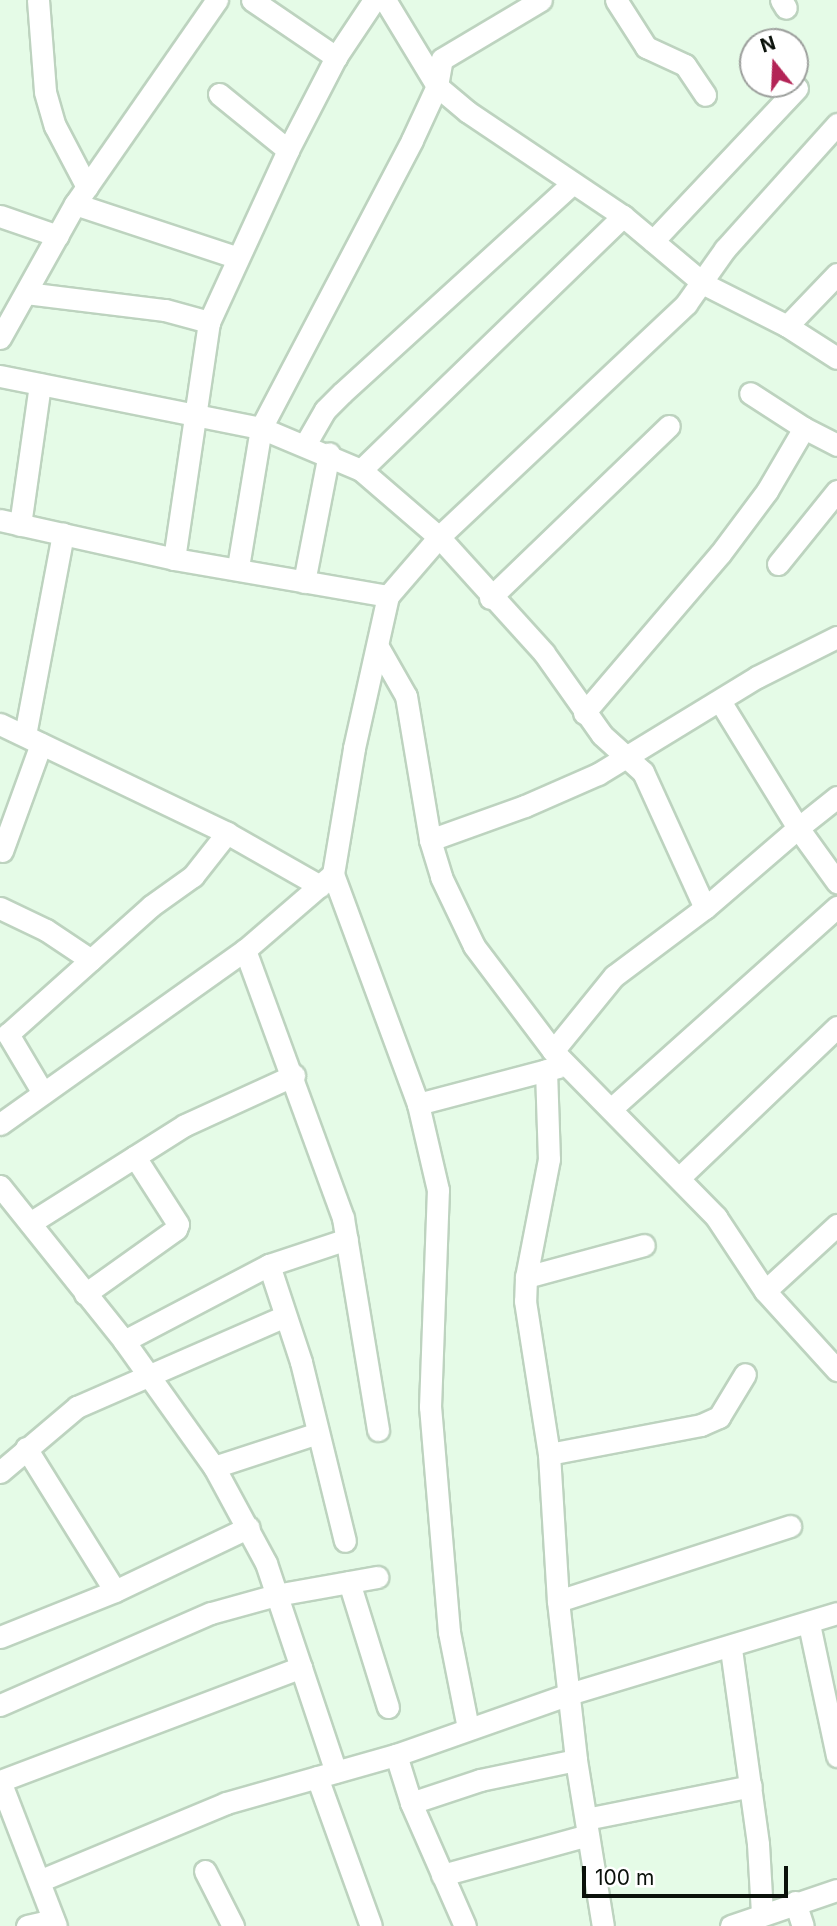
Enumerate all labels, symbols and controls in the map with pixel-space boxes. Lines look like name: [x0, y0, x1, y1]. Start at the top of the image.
north arrow: [739, 28, 809, 98]
text: N: [758, 31, 778, 58]
scale bar: [585, 1853, 792, 1897]
text: 100 m: [595, 1865, 654, 1890]

